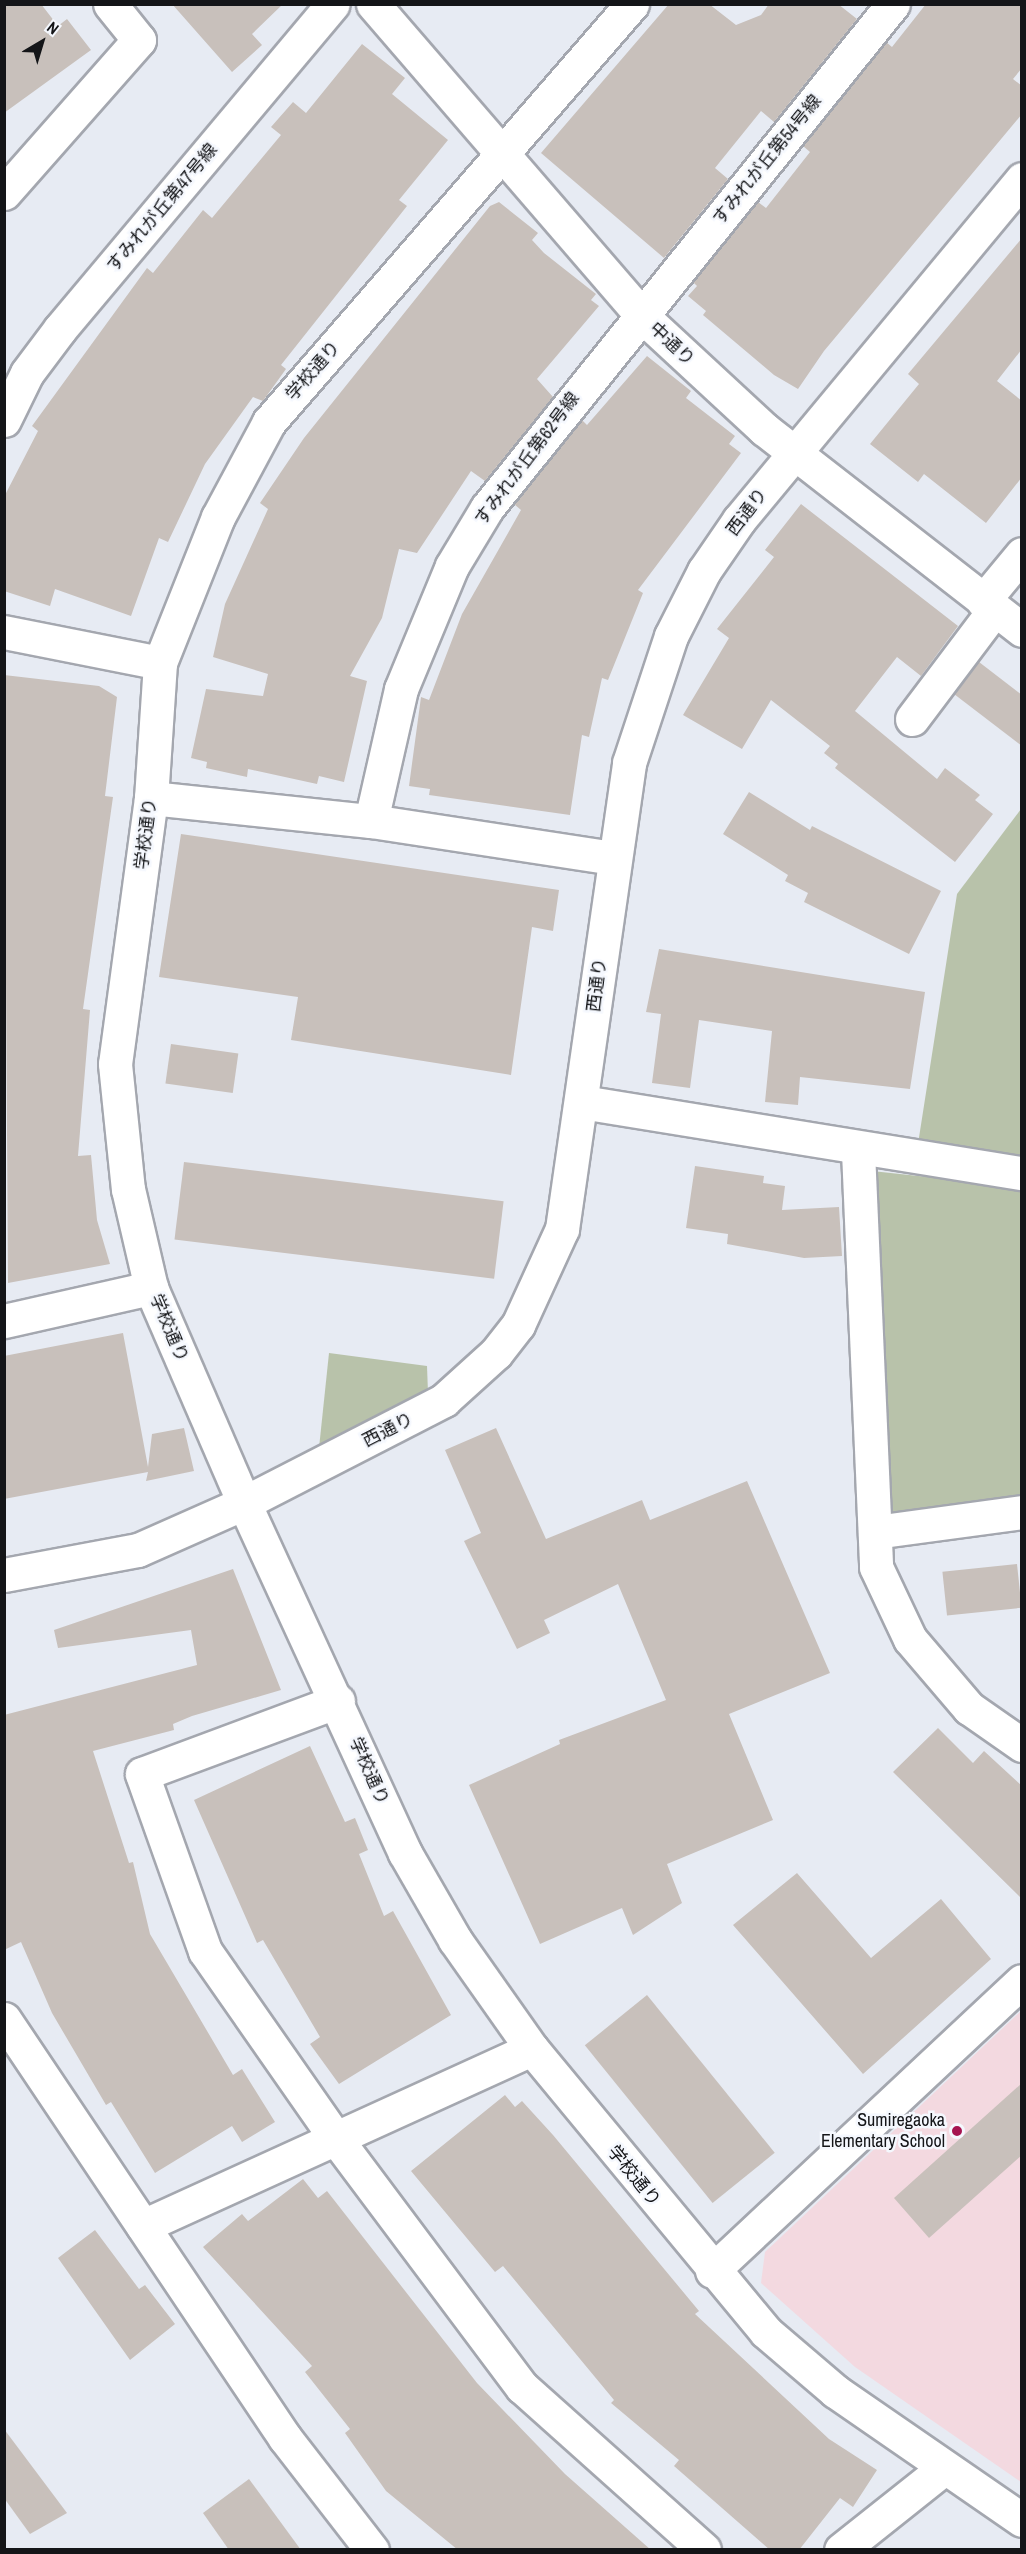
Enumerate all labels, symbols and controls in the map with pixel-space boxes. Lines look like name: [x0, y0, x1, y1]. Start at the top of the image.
north arrow: [12, 12, 72, 72]
text: N: [43, 16, 64, 39]
street label: すみれが丘第54号線: [708, 91, 826, 229]
street label: すみれが丘第47号線: [102, 140, 222, 276]
street label: 中通り: [645, 318, 699, 370]
street label: 学校通り: [281, 337, 345, 405]
street label: すみれが丘第62号線: [470, 388, 584, 530]
street label: 西通り: [722, 484, 772, 540]
street label: 学校通り: [131, 797, 161, 871]
street label: 西通り: [583, 957, 611, 1013]
street label: 学校通り: [145, 1291, 193, 1365]
street label: 西通り: [359, 1408, 417, 1452]
street label: 学校通り: [344, 1734, 394, 1808]
place label: Sumiregaoka Elementary School: [821, 2110, 945, 2152]
marker: Sumiregaoka Elementary School: [950, 2124, 964, 2138]
street label: 学校通り: [603, 2141, 665, 2211]

